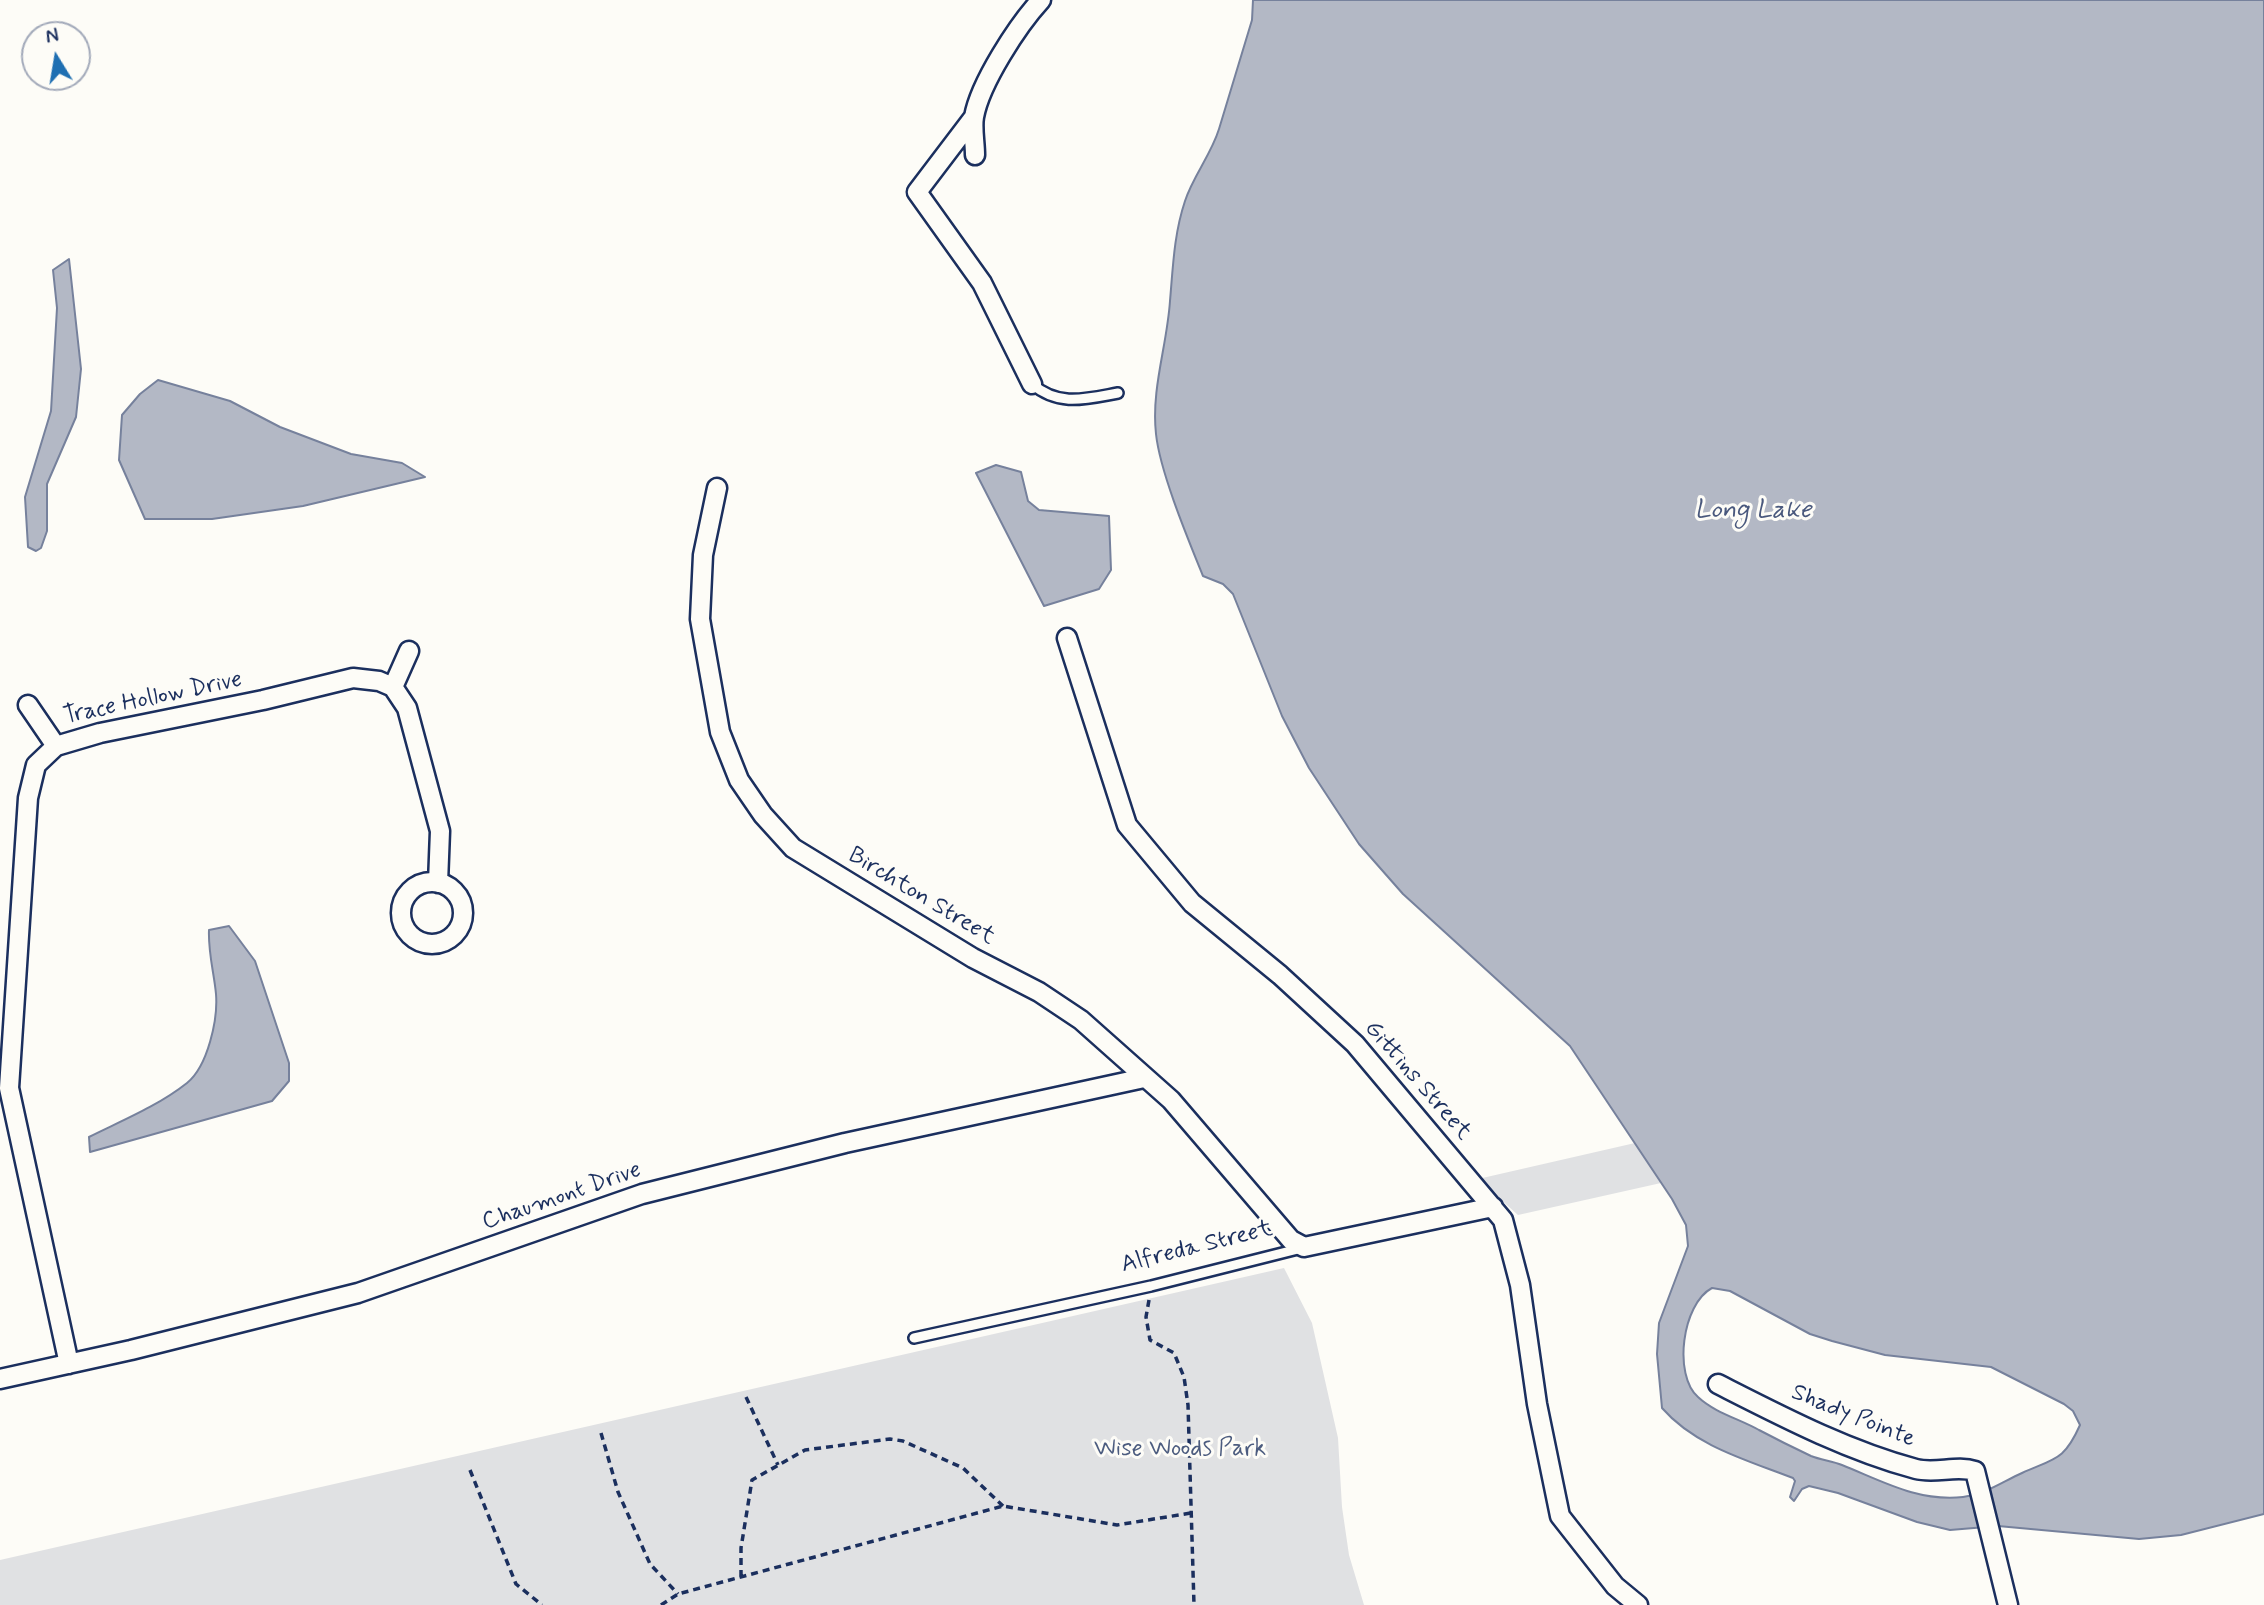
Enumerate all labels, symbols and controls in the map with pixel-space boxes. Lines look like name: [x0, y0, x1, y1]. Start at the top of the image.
north arrow: [21, 21, 91, 91]
text: N: [44, 23, 61, 50]
water label: Long Lake: [1694, 496, 1812, 528]
street label: Trace Hollow Drive: [61, 666, 245, 732]
street label: Birchton Street: [842, 842, 1000, 952]
street label: Gittins Street: [1357, 1015, 1477, 1147]
street label: Chaumont Drive: [479, 1156, 645, 1238]
street label: Alfreda Street: [1118, 1215, 1276, 1281]
street label: Shady Pointe: [1787, 1379, 1919, 1455]
park label: Wise Woods Park: [1094, 1436, 1266, 1464]

